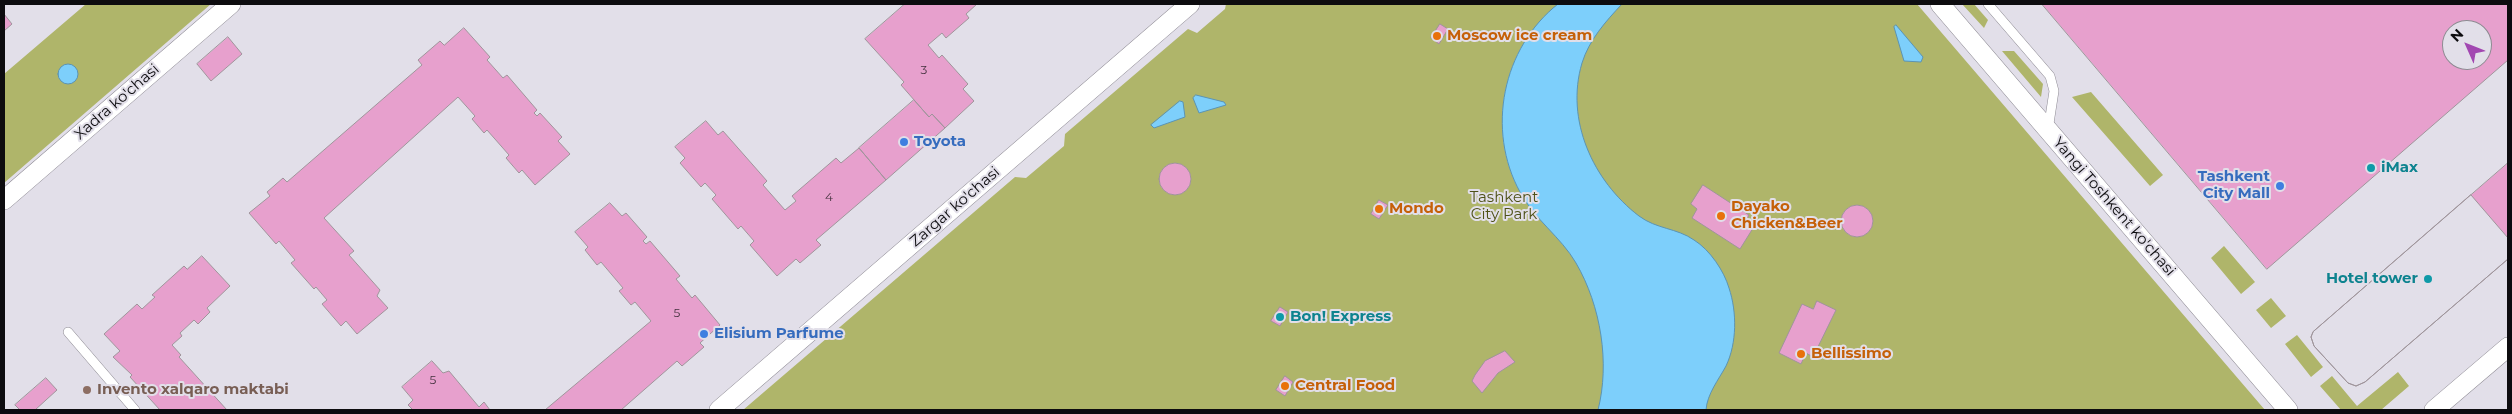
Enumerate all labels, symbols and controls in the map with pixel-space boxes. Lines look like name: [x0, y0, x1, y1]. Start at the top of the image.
north arrow: [2442, 20, 2492, 70]
text: N: [2447, 25, 2467, 46]
place label: Moscow ice cream: [1447, 27, 1592, 45]
marker: Moscow ice cream: [1431, 30, 1443, 42]
street label: Xadra ko'chasi: [71, 60, 163, 144]
house number: 3: [921, 63, 927, 77]
place label: Toyota: [914, 133, 966, 151]
street label: Yangi Toshkent ko'chasi: [2049, 134, 2179, 280]
marker: Toyota: [898, 136, 910, 148]
place label: iMax: [2381, 159, 2418, 177]
marker: iMax: [2365, 162, 2377, 174]
street label: Zargar ko'chasi: [907, 163, 1003, 251]
place label: Tashkent City Mall: [2198, 168, 2270, 203]
marker: Tashkent City Mall: [2274, 180, 2286, 192]
park label: Tashkent City Park: [1470, 189, 1538, 224]
house number: 4: [825, 190, 833, 204]
place label: Dayako Chicken&Beer: [1731, 198, 1843, 233]
place label: Mondo: [1389, 200, 1444, 218]
marker: Mondo: [1373, 203, 1385, 215]
marker: Dayako Chicken&Beer: [1715, 210, 1727, 222]
place label: Hotel tower: [2326, 270, 2418, 288]
marker: Hotel tower: [2422, 273, 2434, 285]
house number: 5: [674, 306, 680, 320]
place label: Bon! Express: [1290, 308, 1391, 326]
marker: Bon! Express: [1274, 311, 1286, 323]
place label: Elisium Parfume: [714, 325, 844, 343]
marker: Elisium Parfume: [698, 328, 710, 340]
place label: Bellissimo: [1811, 345, 1892, 363]
marker: Bellissimo: [1795, 348, 1807, 360]
house number: 5: [430, 373, 436, 387]
place label: Central Food: [1295, 377, 1395, 395]
marker: Central Food: [1279, 380, 1291, 392]
place label: Invento xalqaro maktabi: [97, 381, 289, 399]
marker: Invento xalqaro maktabi: [81, 384, 93, 396]

